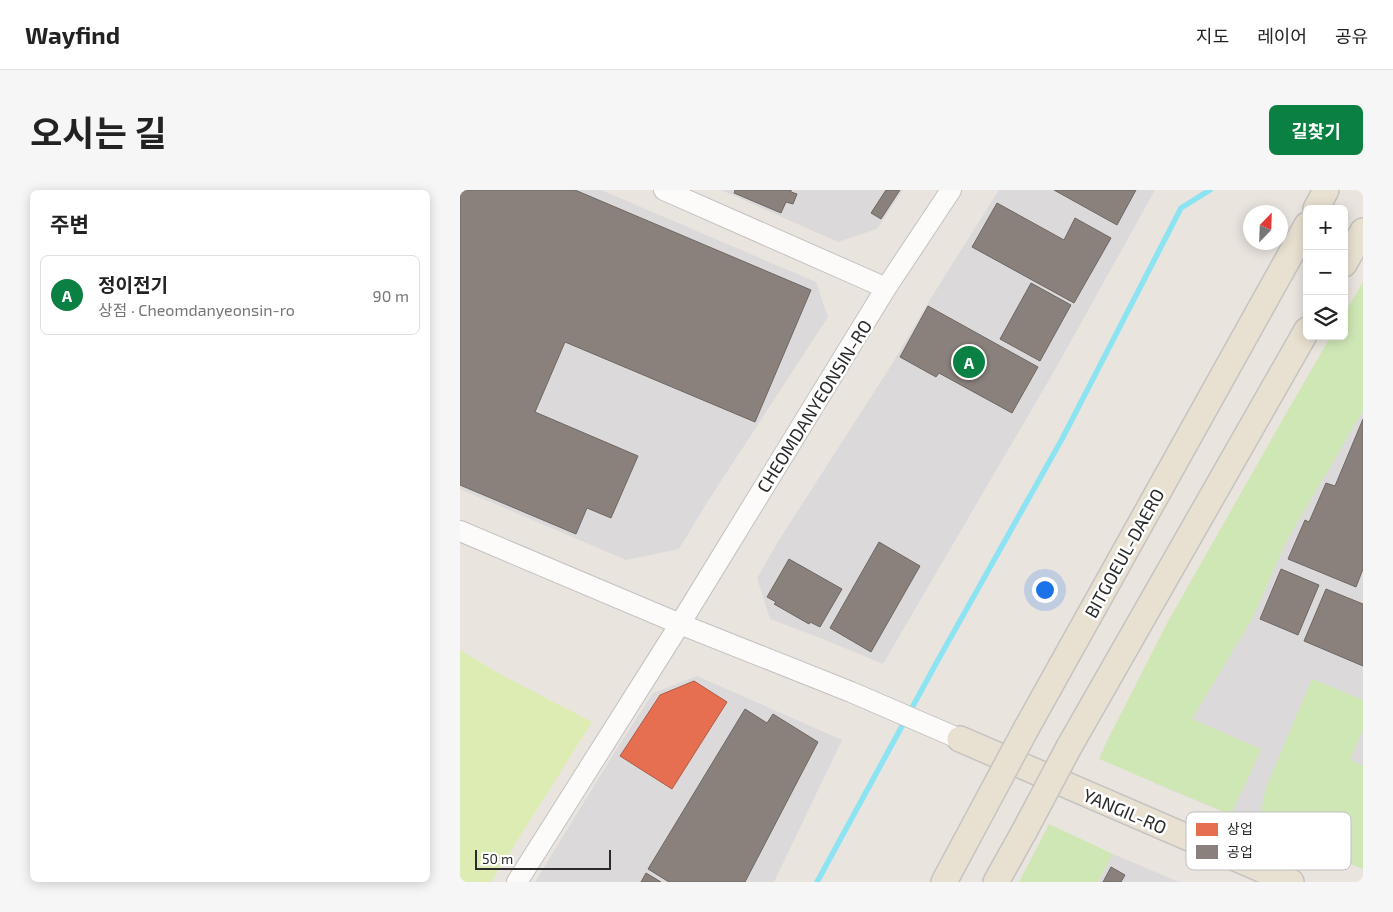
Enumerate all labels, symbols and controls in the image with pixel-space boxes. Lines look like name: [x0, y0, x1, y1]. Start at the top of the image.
text: Wayfind: [25, 20, 120, 49]
text: 지도: [1196, 25, 1229, 47]
text: 레이어: [1257, 25, 1307, 47]
text: 공유: [1335, 25, 1368, 47]
button: 길찾기: [1269, 105, 1363, 155]
text: 오시는 길: [30, 111, 166, 153]
north arrow: [1243, 205, 1288, 250]
map controls: [1303, 205, 1348, 340]
button: +: [1303, 205, 1348, 250]
text: 주변: [50, 211, 89, 236]
button: −: [1303, 250, 1348, 295]
text: 정이전기: [98, 273, 168, 296]
text: A: [62, 286, 72, 305]
text: 90 m: [373, 286, 409, 305]
button: layers: [1303, 295, 1348, 340]
text: 상점 · Cheomdanyeonsin-ro: [98, 300, 295, 319]
street label: CHEOMDANYEONSIN-RO: [752, 316, 876, 496]
pin: A: [953, 343, 985, 381]
street label: BITGOEUL-DAERO: [1079, 485, 1169, 621]
your location: [1032, 577, 1058, 603]
street label: YANGIL-RO: [1080, 784, 1170, 838]
legend: [1186, 812, 1351, 870]
text: 상업: [1227, 820, 1253, 837]
text: 공업: [1227, 843, 1253, 860]
scale bar: [475, 847, 611, 870]
text: 50 m: [482, 850, 513, 867]

